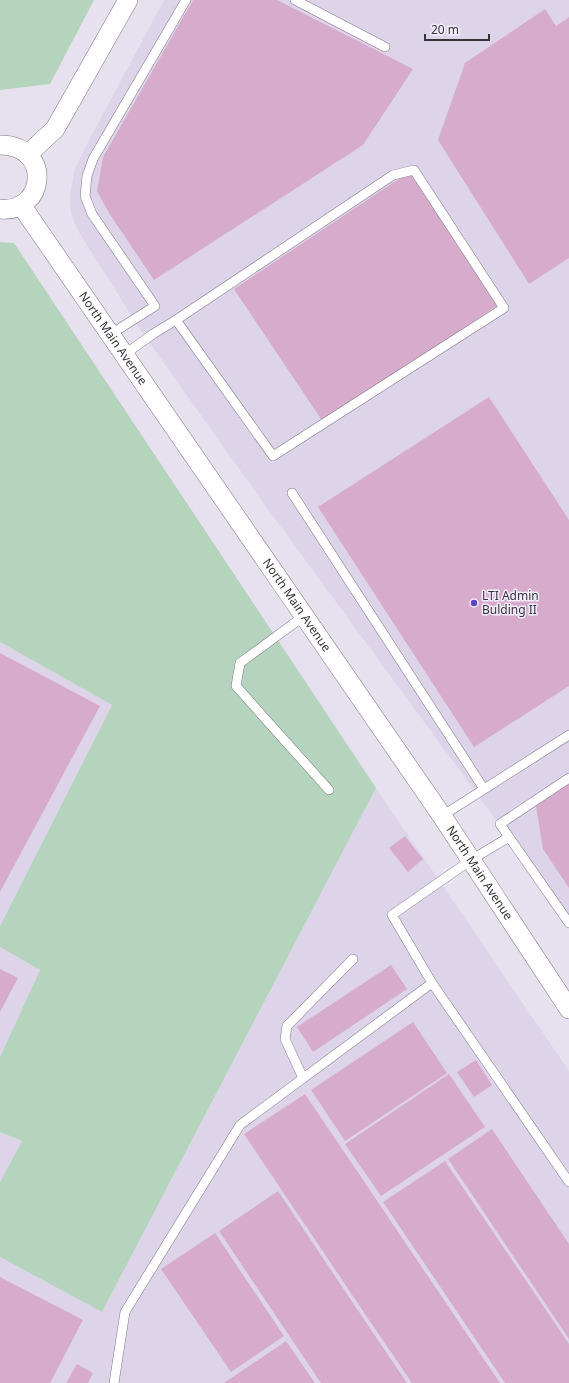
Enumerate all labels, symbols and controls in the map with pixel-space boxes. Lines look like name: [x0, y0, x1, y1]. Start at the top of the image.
scale bar: [425, 16, 489, 42]
text: 20 m: [431, 21, 459, 38]
street label: North Main Avenue: [75, 288, 152, 388]
street label: North Main Avenue: [259, 555, 335, 655]
place label: LTI Admin Bulding II: [482, 587, 539, 618]
marker: LTI Admin Bulding II: [469, 598, 479, 608]
street label: North Main Avenue: [443, 822, 517, 923]

